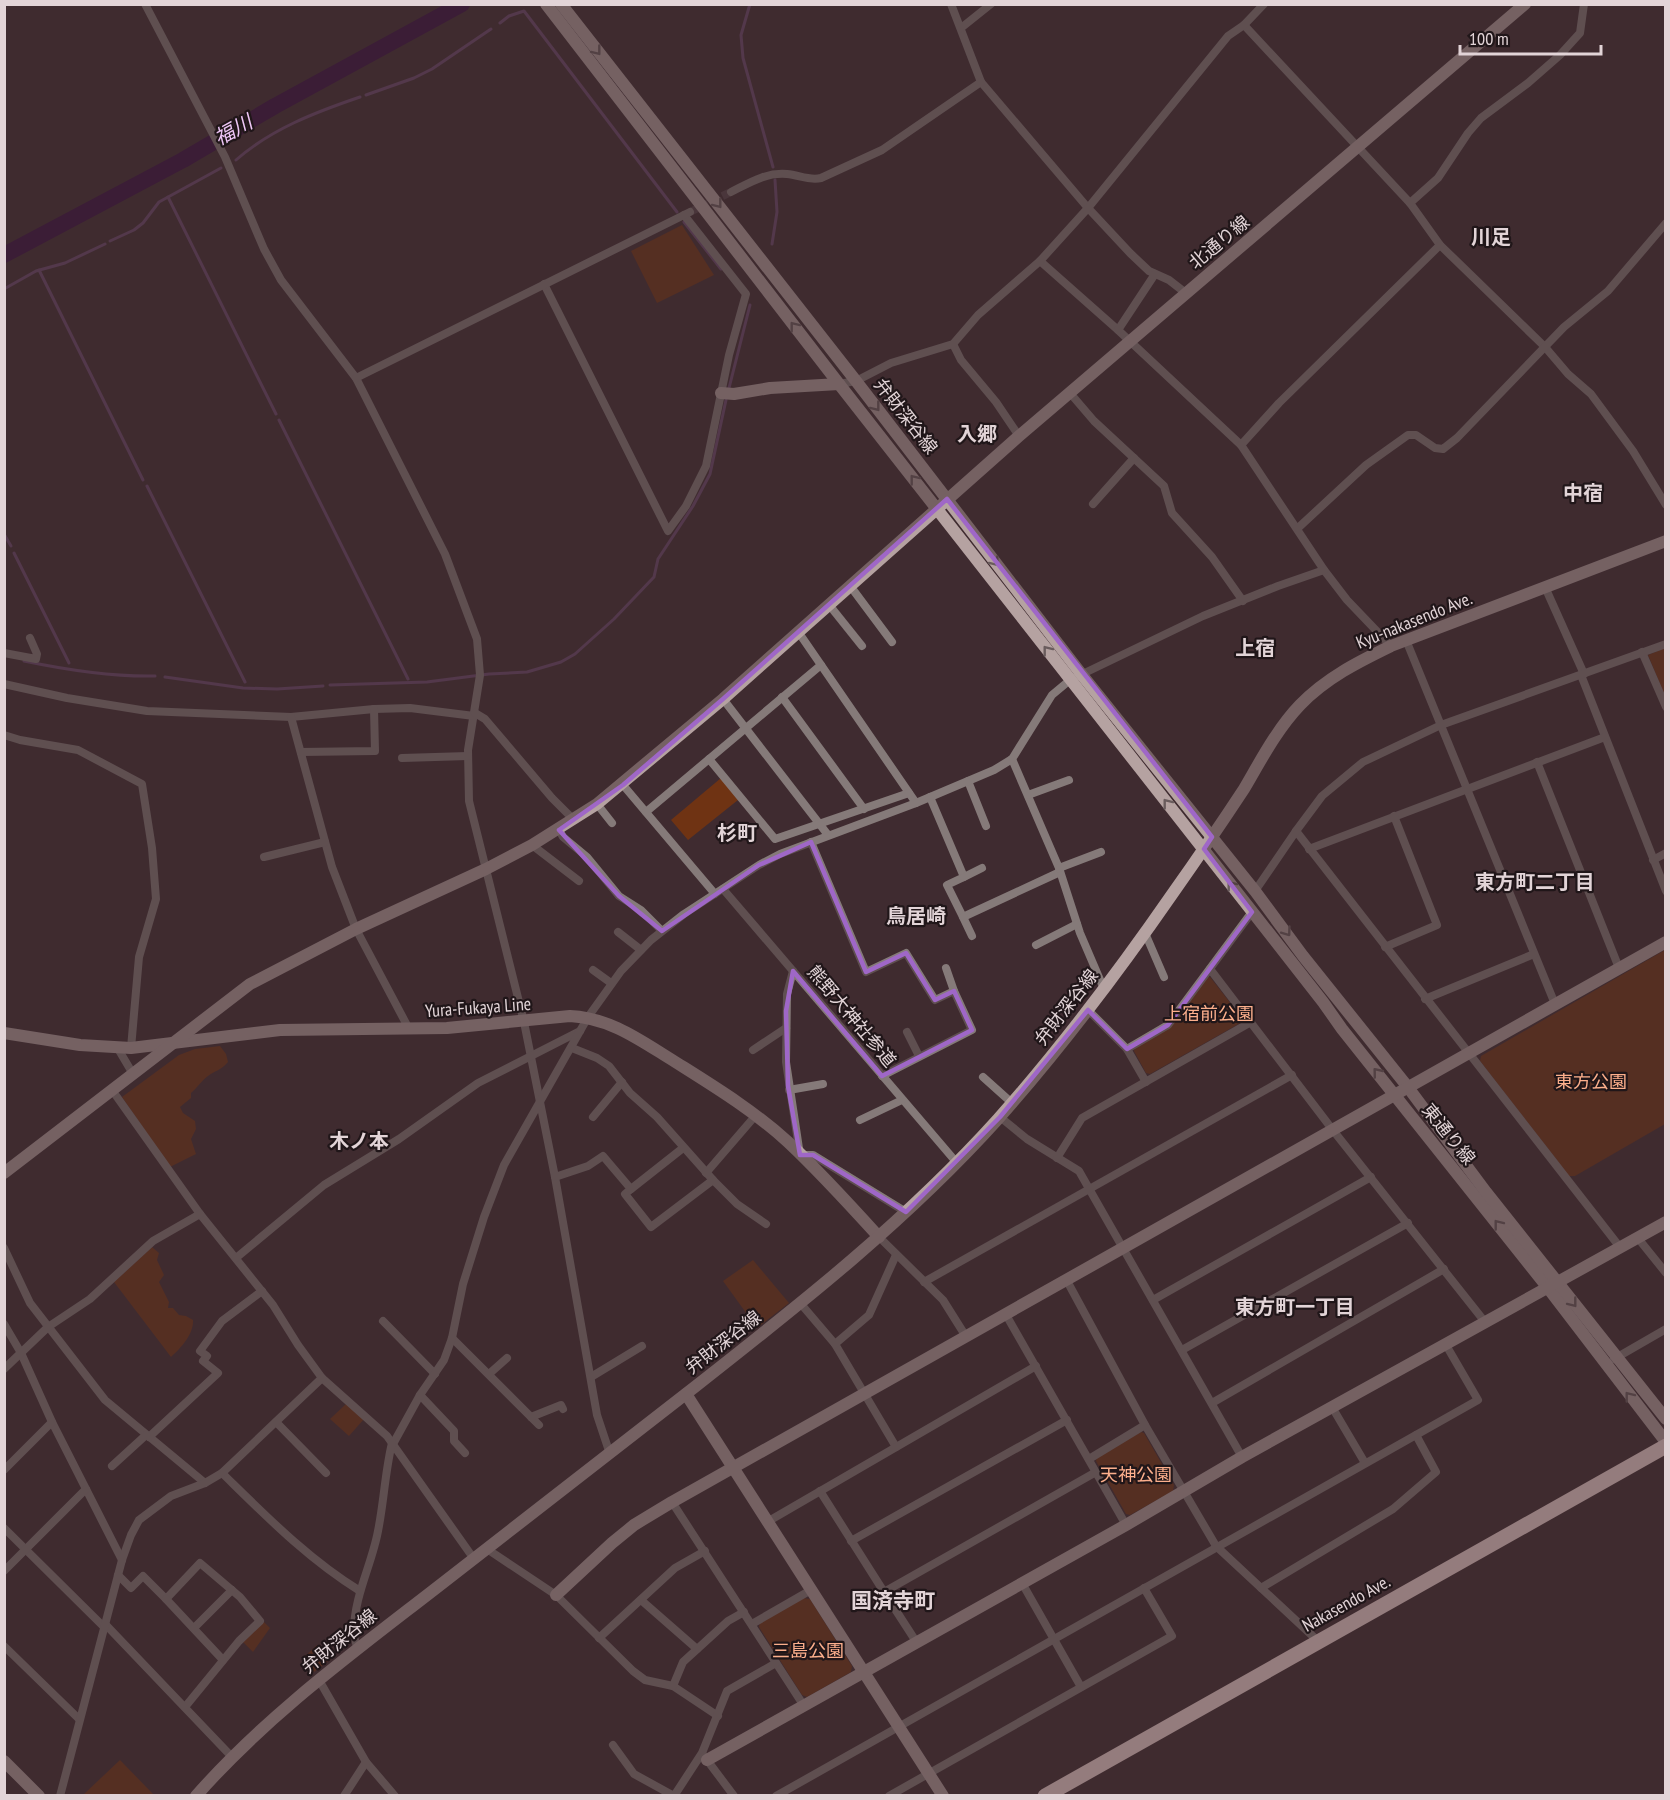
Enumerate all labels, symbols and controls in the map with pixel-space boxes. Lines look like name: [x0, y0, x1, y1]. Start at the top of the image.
scale bar: [1460, 18, 1601, 56]
text: 100 m: [1469, 27, 1509, 50]
one-way arrow: [590, 44, 601, 55]
water label: 福川: [209, 108, 259, 151]
one-way arrow: [710, 197, 721, 208]
street label: 北通り線: [1184, 210, 1254, 274]
district label: 川足: [1471, 224, 1511, 250]
one-way arrow: [790, 322, 801, 333]
street label: 弁財深谷線: [869, 373, 943, 459]
one-way arrow: [869, 401, 880, 412]
district label: 入郷: [957, 421, 997, 447]
one-way arrow: [911, 475, 922, 486]
district label: 中宿: [1563, 480, 1603, 506]
one-way arrow: [988, 555, 999, 566]
street label: Kyu-nakasendo Ave.: [1353, 586, 1475, 654]
district label: 上宿: [1235, 635, 1275, 661]
one-way arrow: [1044, 645, 1055, 656]
one-way arrow: [1164, 799, 1175, 810]
district label: 杉町: [717, 820, 757, 846]
district label: 東方町二丁目: [1475, 869, 1595, 895]
one-way arrow: [1228, 881, 1239, 892]
district label: 鳥居崎: [886, 903, 946, 929]
one-way arrow: [1280, 926, 1291, 937]
street label: 熊野大神社参道: [803, 960, 901, 1072]
street label: 弁財深谷線: [1029, 964, 1103, 1050]
street label: Yura-Fukaya Line: [424, 992, 532, 1022]
park label: 上宿前公園: [1164, 1002, 1254, 1025]
one-way arrow: [1373, 1068, 1384, 1079]
park label: 東方公園: [1555, 1070, 1627, 1093]
street label: 東通り線: [1417, 1099, 1481, 1169]
district label: 木ノ本: [329, 1128, 389, 1154]
one-way arrow: [1494, 1220, 1505, 1231]
district label: 東方町一丁目: [1235, 1294, 1355, 1320]
one-way arrow: [1565, 1296, 1576, 1307]
street label: 弁財深谷線: [680, 1305, 766, 1379]
one-way arrow: [1626, 1392, 1637, 1403]
park label: 天神公園: [1100, 1463, 1172, 1486]
street label: Nakasendo Ave.: [1298, 1569, 1394, 1637]
district label: 国済寺町: [851, 1587, 935, 1614]
street label: 弁財深谷線: [297, 1604, 381, 1678]
park label: 三島公園: [772, 1639, 844, 1662]

